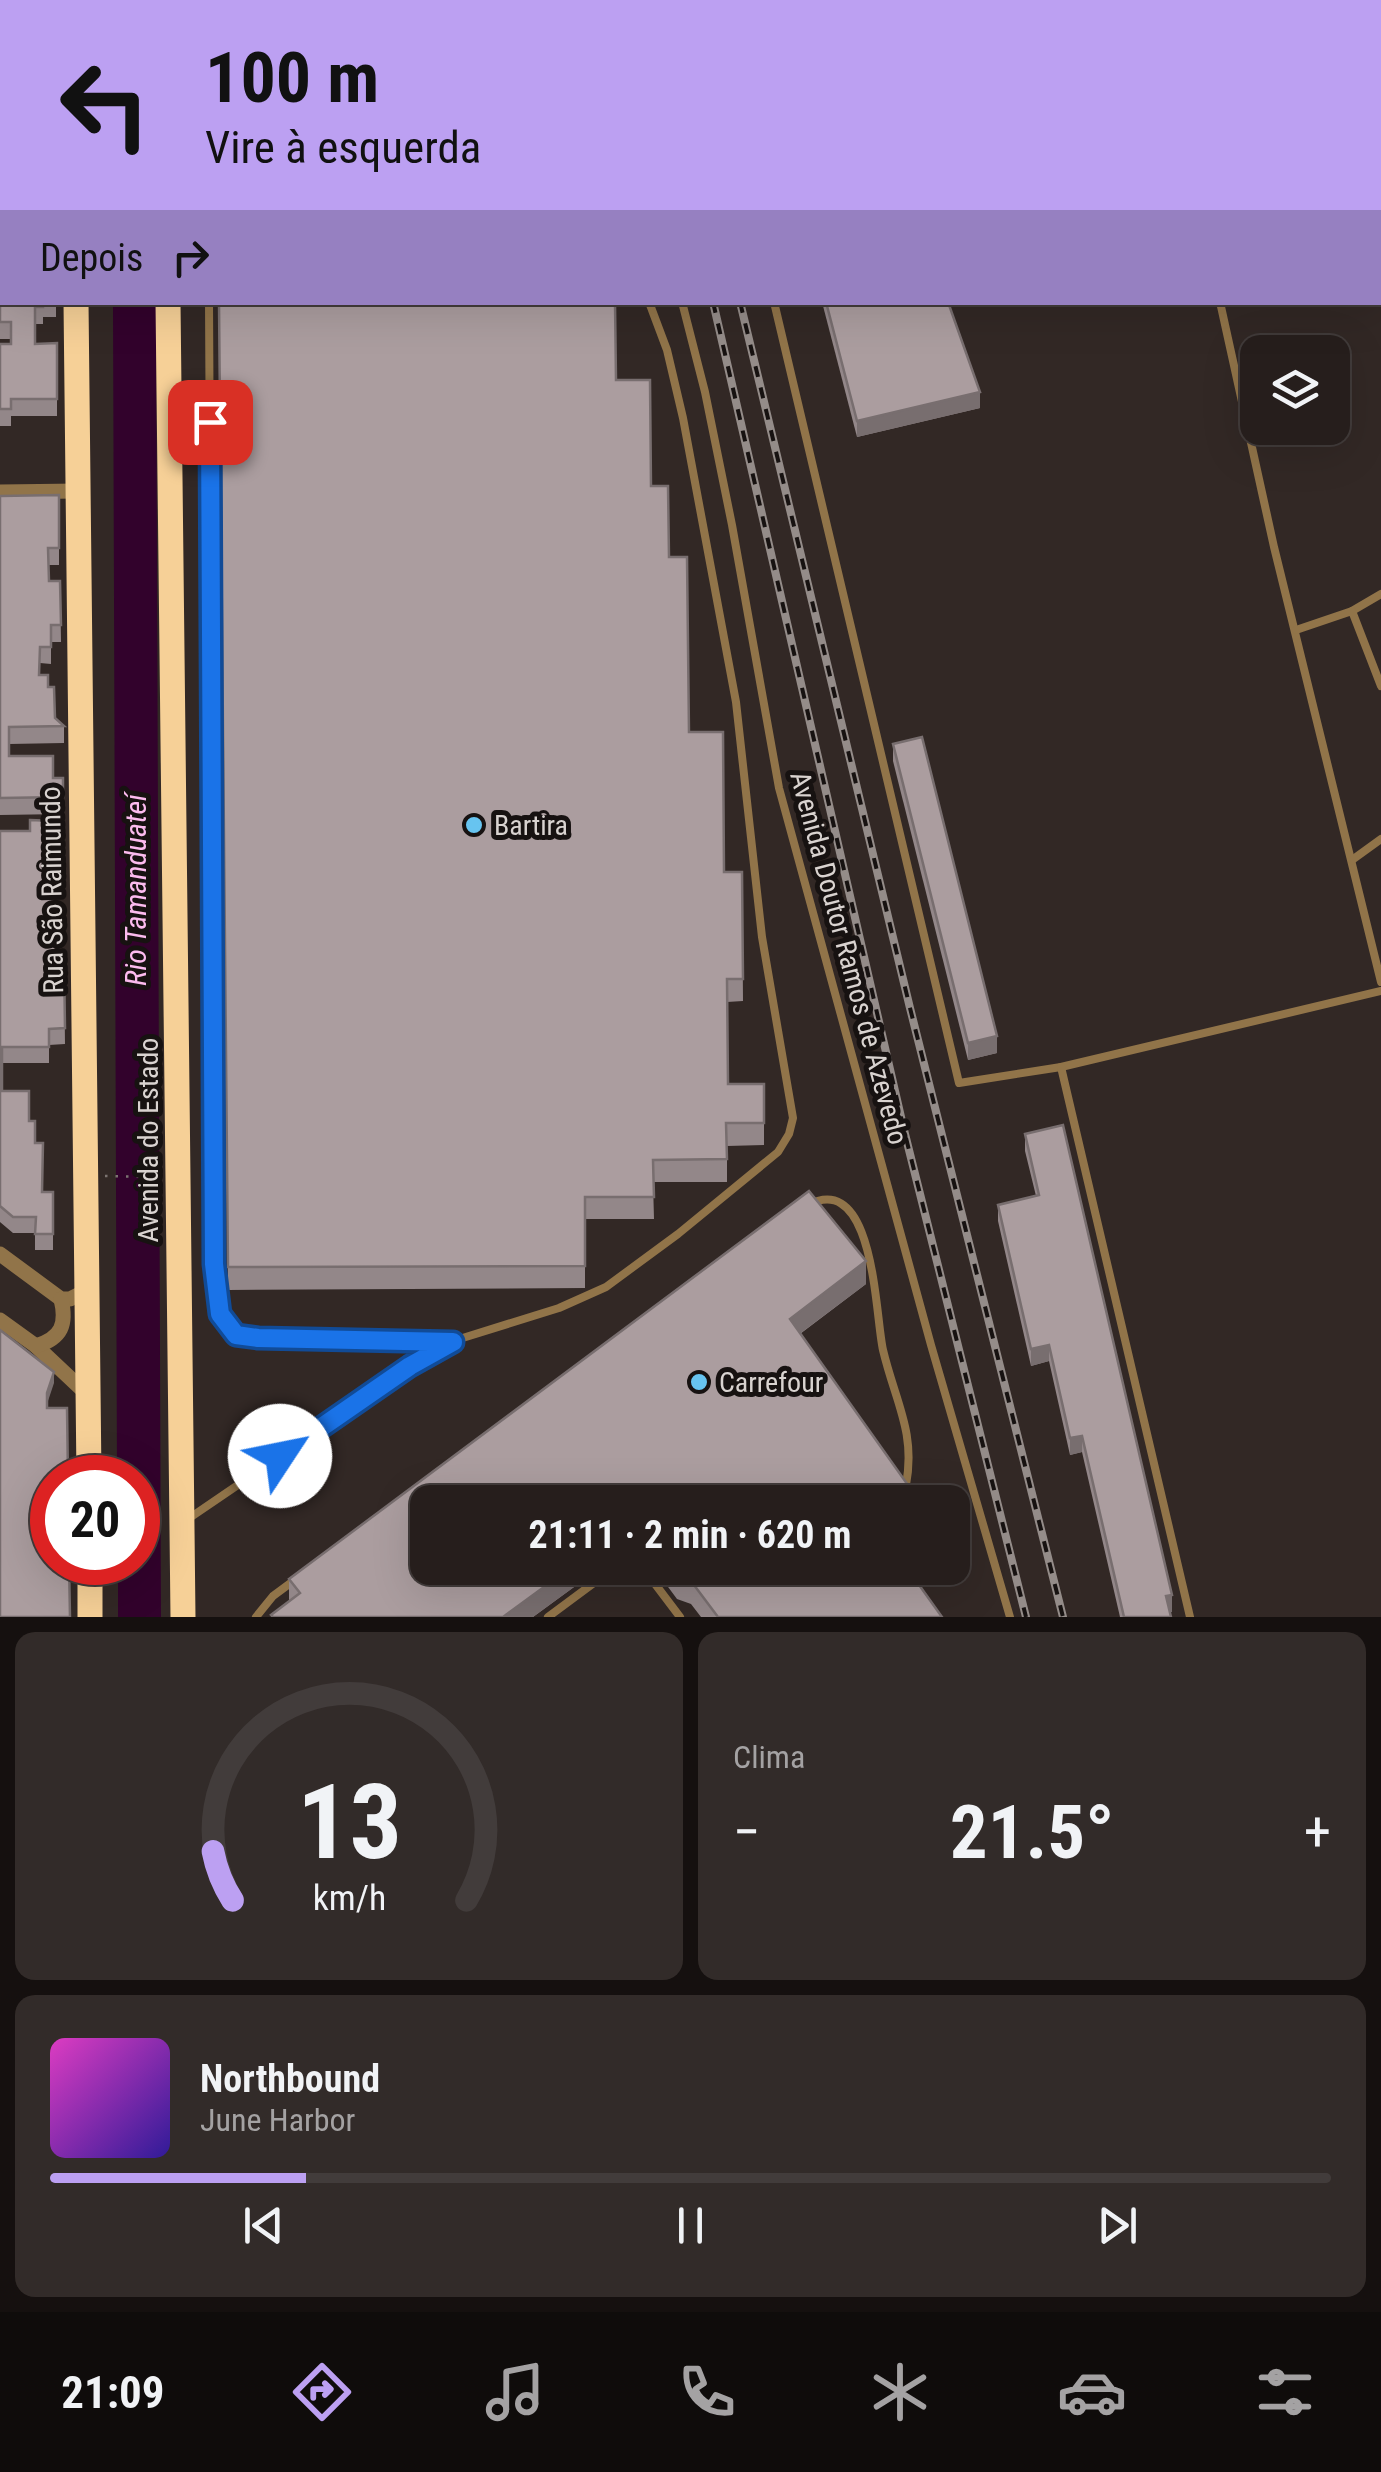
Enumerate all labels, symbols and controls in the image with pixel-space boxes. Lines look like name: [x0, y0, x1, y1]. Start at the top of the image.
text: 100 m: [205, 37, 379, 119]
icon: left: [40, 40, 170, 170]
text: Vire à esquerda: [205, 121, 481, 174]
icon: right: [163, 230, 218, 285]
text: Depois: [40, 236, 143, 280]
map controls: [1240, 335, 1350, 445]
button: layers: [1240, 335, 1350, 445]
pin: [168, 380, 253, 465]
icon: arrive: [183, 395, 238, 450]
street label: Avenida Doutor Ramos de Azevedo: [783, 768, 915, 1148]
street label: Rua São Raimundo: [34, 786, 70, 994]
water label: Rio Tamanduateí: [118, 790, 153, 986]
place label: Bartira: [494, 809, 568, 842]
marker: Bartira: [463, 814, 485, 836]
street label: Avenida do Estado: [132, 1038, 165, 1242]
place label: Carrefour: [719, 1366, 823, 1399]
marker: Carrefour: [688, 1371, 710, 1393]
position arrow: [228, 1404, 332, 1508]
speed limit sign: 20: [30, 1455, 160, 1585]
text: 21:11 · 2 min · 620 m: [529, 1513, 851, 1557]
text: Clima: [733, 1738, 805, 1776]
text: 13: [296, 1762, 402, 1883]
text: 21.5°: [950, 1788, 1114, 1876]
text: −: [733, 1800, 761, 1864]
text: +: [1304, 1800, 1331, 1864]
text: km/h: [312, 1877, 386, 1919]
text: Northbound: [200, 2057, 380, 2101]
text: June Harbor: [200, 2101, 355, 2139]
icon: previous: [236, 2198, 291, 2253]
icon: pause: [663, 2198, 718, 2253]
icon: next: [1090, 2198, 1145, 2253]
icon: directions: [287, 2357, 357, 2427]
icon: music: [480, 2357, 550, 2427]
icon: phone: [672, 2357, 742, 2427]
icon: climate: [865, 2357, 935, 2427]
icon: car: [1057, 2357, 1127, 2427]
icon: filters: [1250, 2357, 1320, 2427]
text: 21:09: [61, 2366, 165, 2419]

